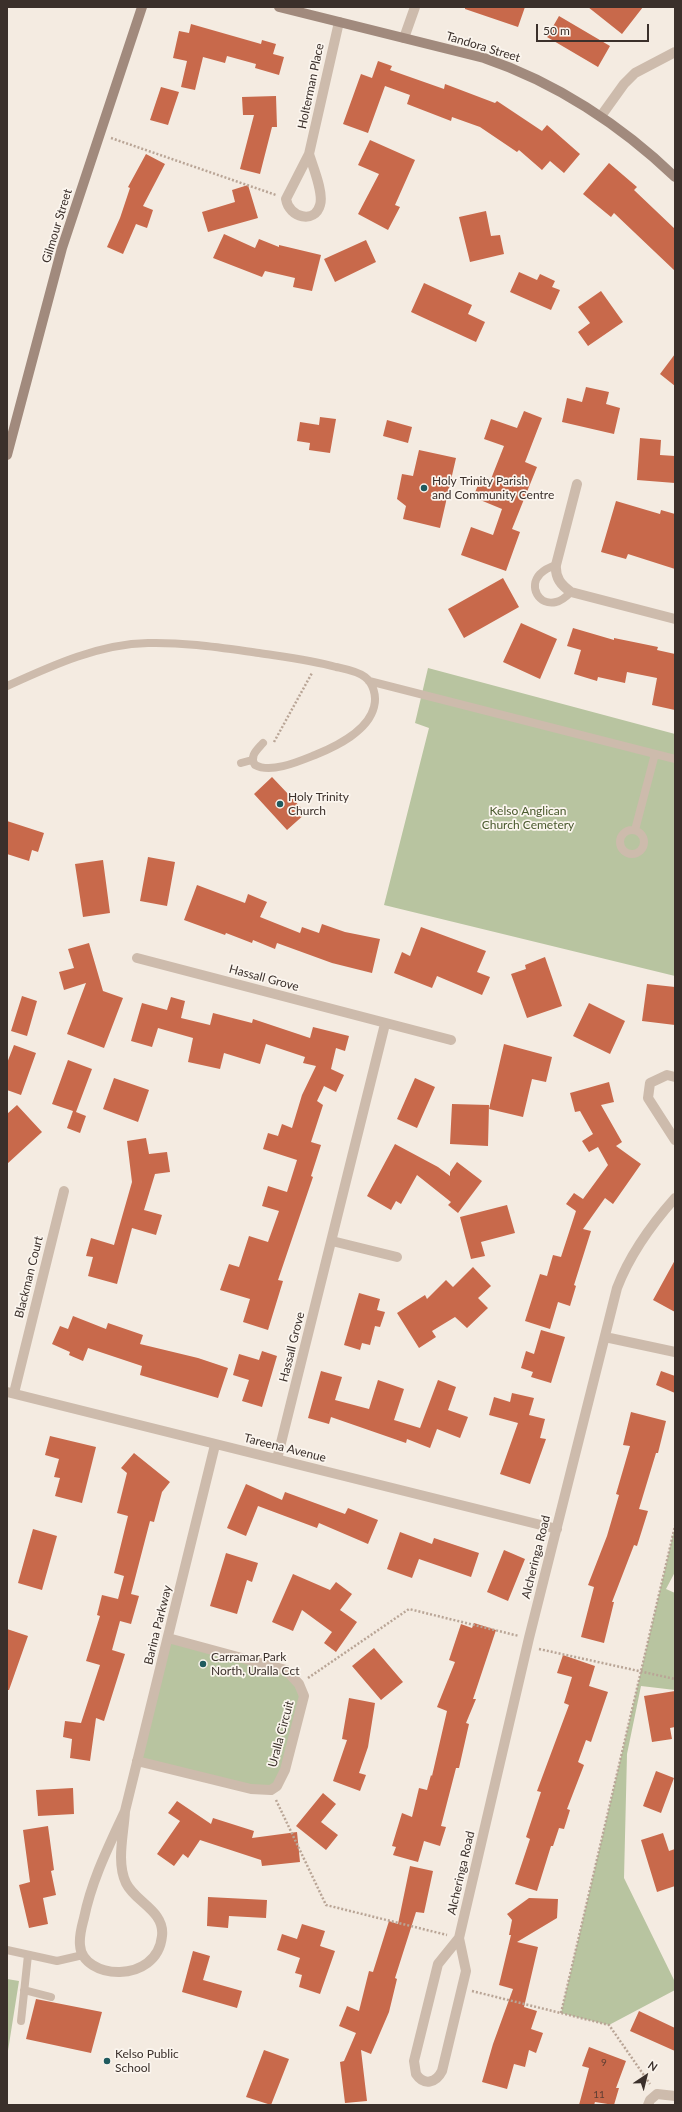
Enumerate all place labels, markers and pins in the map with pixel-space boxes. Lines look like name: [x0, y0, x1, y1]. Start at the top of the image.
place label: Holy Trinity Parish and Community Centre: [432, 474, 554, 502]
marker: Holy Trinity Parish and Community Centre: [419, 483, 429, 493]
place label: Holy Trinity Church: [288, 790, 349, 818]
marker: Holy Trinity Church: [275, 799, 285, 809]
place label: Carramar Park North, Uralla Cct: [211, 1650, 299, 1678]
marker: Carramar Park North, Uralla Cct: [198, 1659, 208, 1669]
place label: Kelso Public School: [115, 2047, 179, 2075]
marker: Kelso Public School: [102, 2056, 112, 2066]

